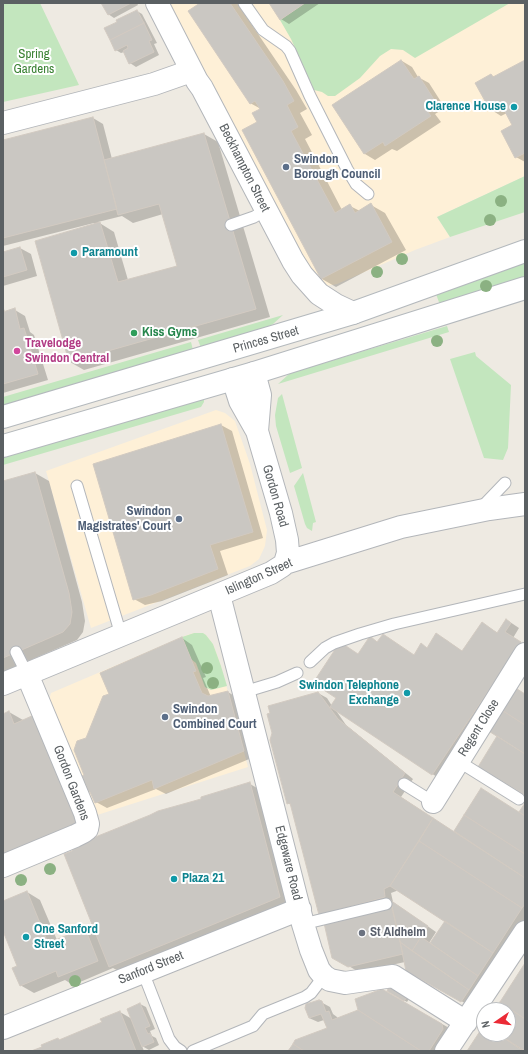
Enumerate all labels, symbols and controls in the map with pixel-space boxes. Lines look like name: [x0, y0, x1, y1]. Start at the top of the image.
park label: Spring Gardens: [14, 47, 54, 78]
place label: Clarence House: [425, 99, 506, 115]
marker: Clarence House: [509, 102, 519, 112]
street label: Beckhampton Street: [215, 121, 273, 215]
place label: Swindon Borough Council: [294, 152, 380, 183]
marker: Swindon Borough Council: [281, 162, 291, 172]
place label: Paramount: [82, 245, 138, 261]
marker: Paramount: [69, 248, 79, 258]
street label: Princes Street: [231, 323, 301, 357]
place label: Kiss Gyms: [142, 325, 197, 341]
marker: Kiss Gyms: [129, 328, 139, 338]
place label: Travelodge Swindon Central: [25, 336, 109, 367]
marker: Travelodge Swindon Central: [12, 346, 22, 356]
street label: Gordon Road: [259, 463, 291, 529]
place label: Swindon Magistrates' Court: [78, 504, 171, 535]
marker: Swindon Magistrates' Court: [174, 514, 184, 524]
street label: Islington Street: [223, 555, 295, 599]
place label: Swindon Telephone Exchange: [299, 678, 399, 709]
marker: Swindon Telephone Exchange: [402, 688, 412, 698]
street label: Regent Close: [455, 696, 503, 760]
place label: Swindon Combined Court: [173, 702, 256, 733]
marker: Swindon Combined Court: [160, 712, 170, 722]
street label: Gordon Gardens: [49, 743, 93, 823]
street label: Edgeware Road: [271, 824, 305, 902]
place label: Plaza 21: [182, 871, 224, 887]
marker: Plaza 21: [169, 874, 179, 884]
place label: One Sanford Street: [34, 922, 98, 953]
place label: St Aldhelm: [370, 925, 426, 941]
marker: St Aldhelm: [357, 928, 367, 938]
marker: One Sanford Street: [21, 932, 31, 942]
street label: Sanford Street: [116, 948, 186, 988]
north arrow: [476, 1002, 516, 1042]
text: N: [478, 1020, 493, 1029]

